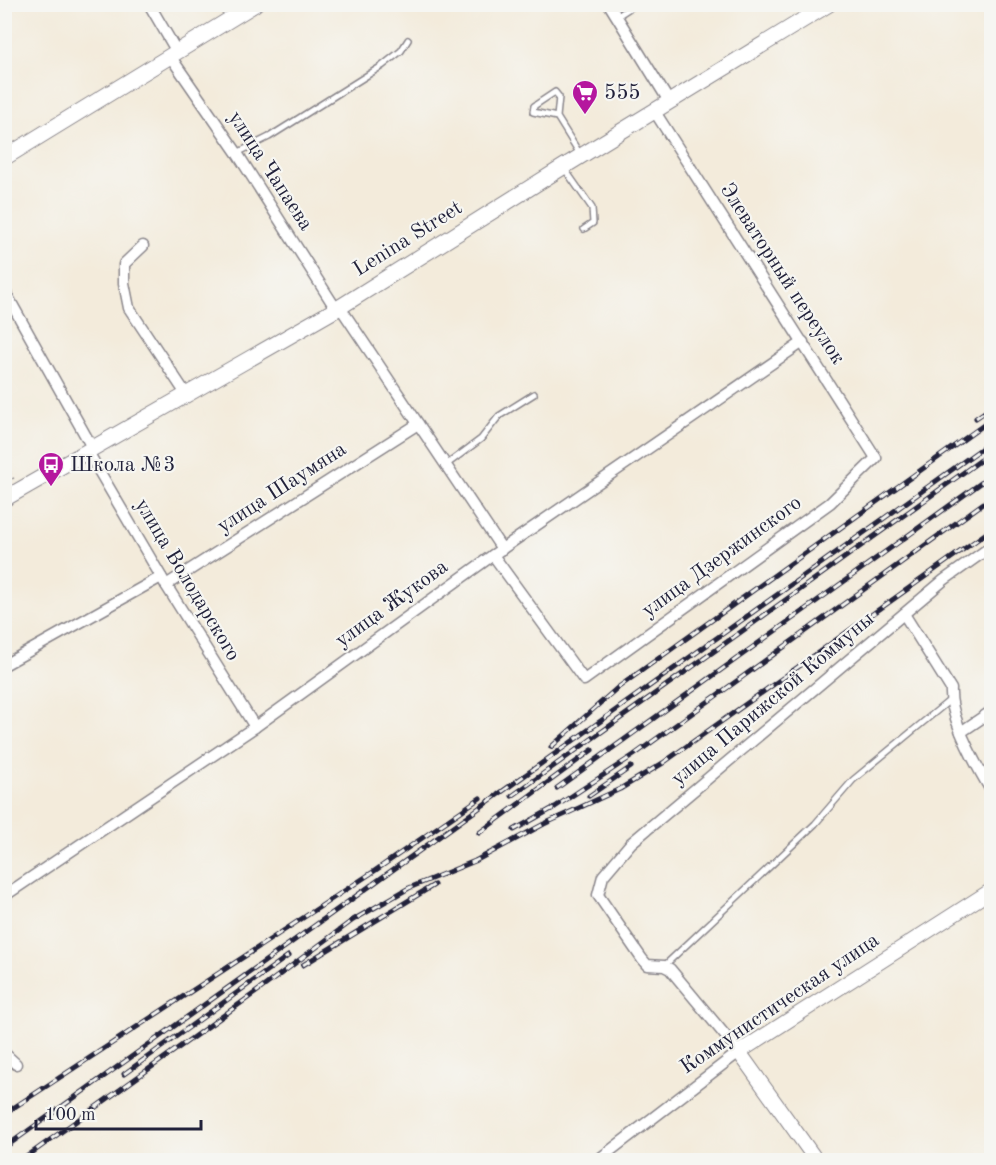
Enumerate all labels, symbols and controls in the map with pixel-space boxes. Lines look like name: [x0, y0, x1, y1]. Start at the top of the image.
supermarket icon: 555: [570, 78, 600, 116]
place label: 555: [604, 83, 641, 104]
street label: улица Чапаева: [224, 108, 316, 234]
street label: Элеваторный переулок: [716, 180, 849, 369]
street label: Lenina Street: [350, 197, 466, 281]
street label: улица Шаумяна: [214, 439, 350, 537]
bus stop icon: Школа №3: [36, 450, 66, 488]
place label: Школа №3: [70, 455, 176, 476]
street label: улица Дзержинского: [638, 492, 806, 622]
street label: улица Володарского: [130, 495, 244, 665]
street label: улица Жукова: [332, 556, 452, 652]
street label: улица Парижской Коммуны: [668, 608, 878, 790]
street label: Коммунистическая улица: [677, 930, 883, 1078]
scale bar: [36, 1093, 201, 1131]
text: 100 m: [45, 1106, 96, 1124]

